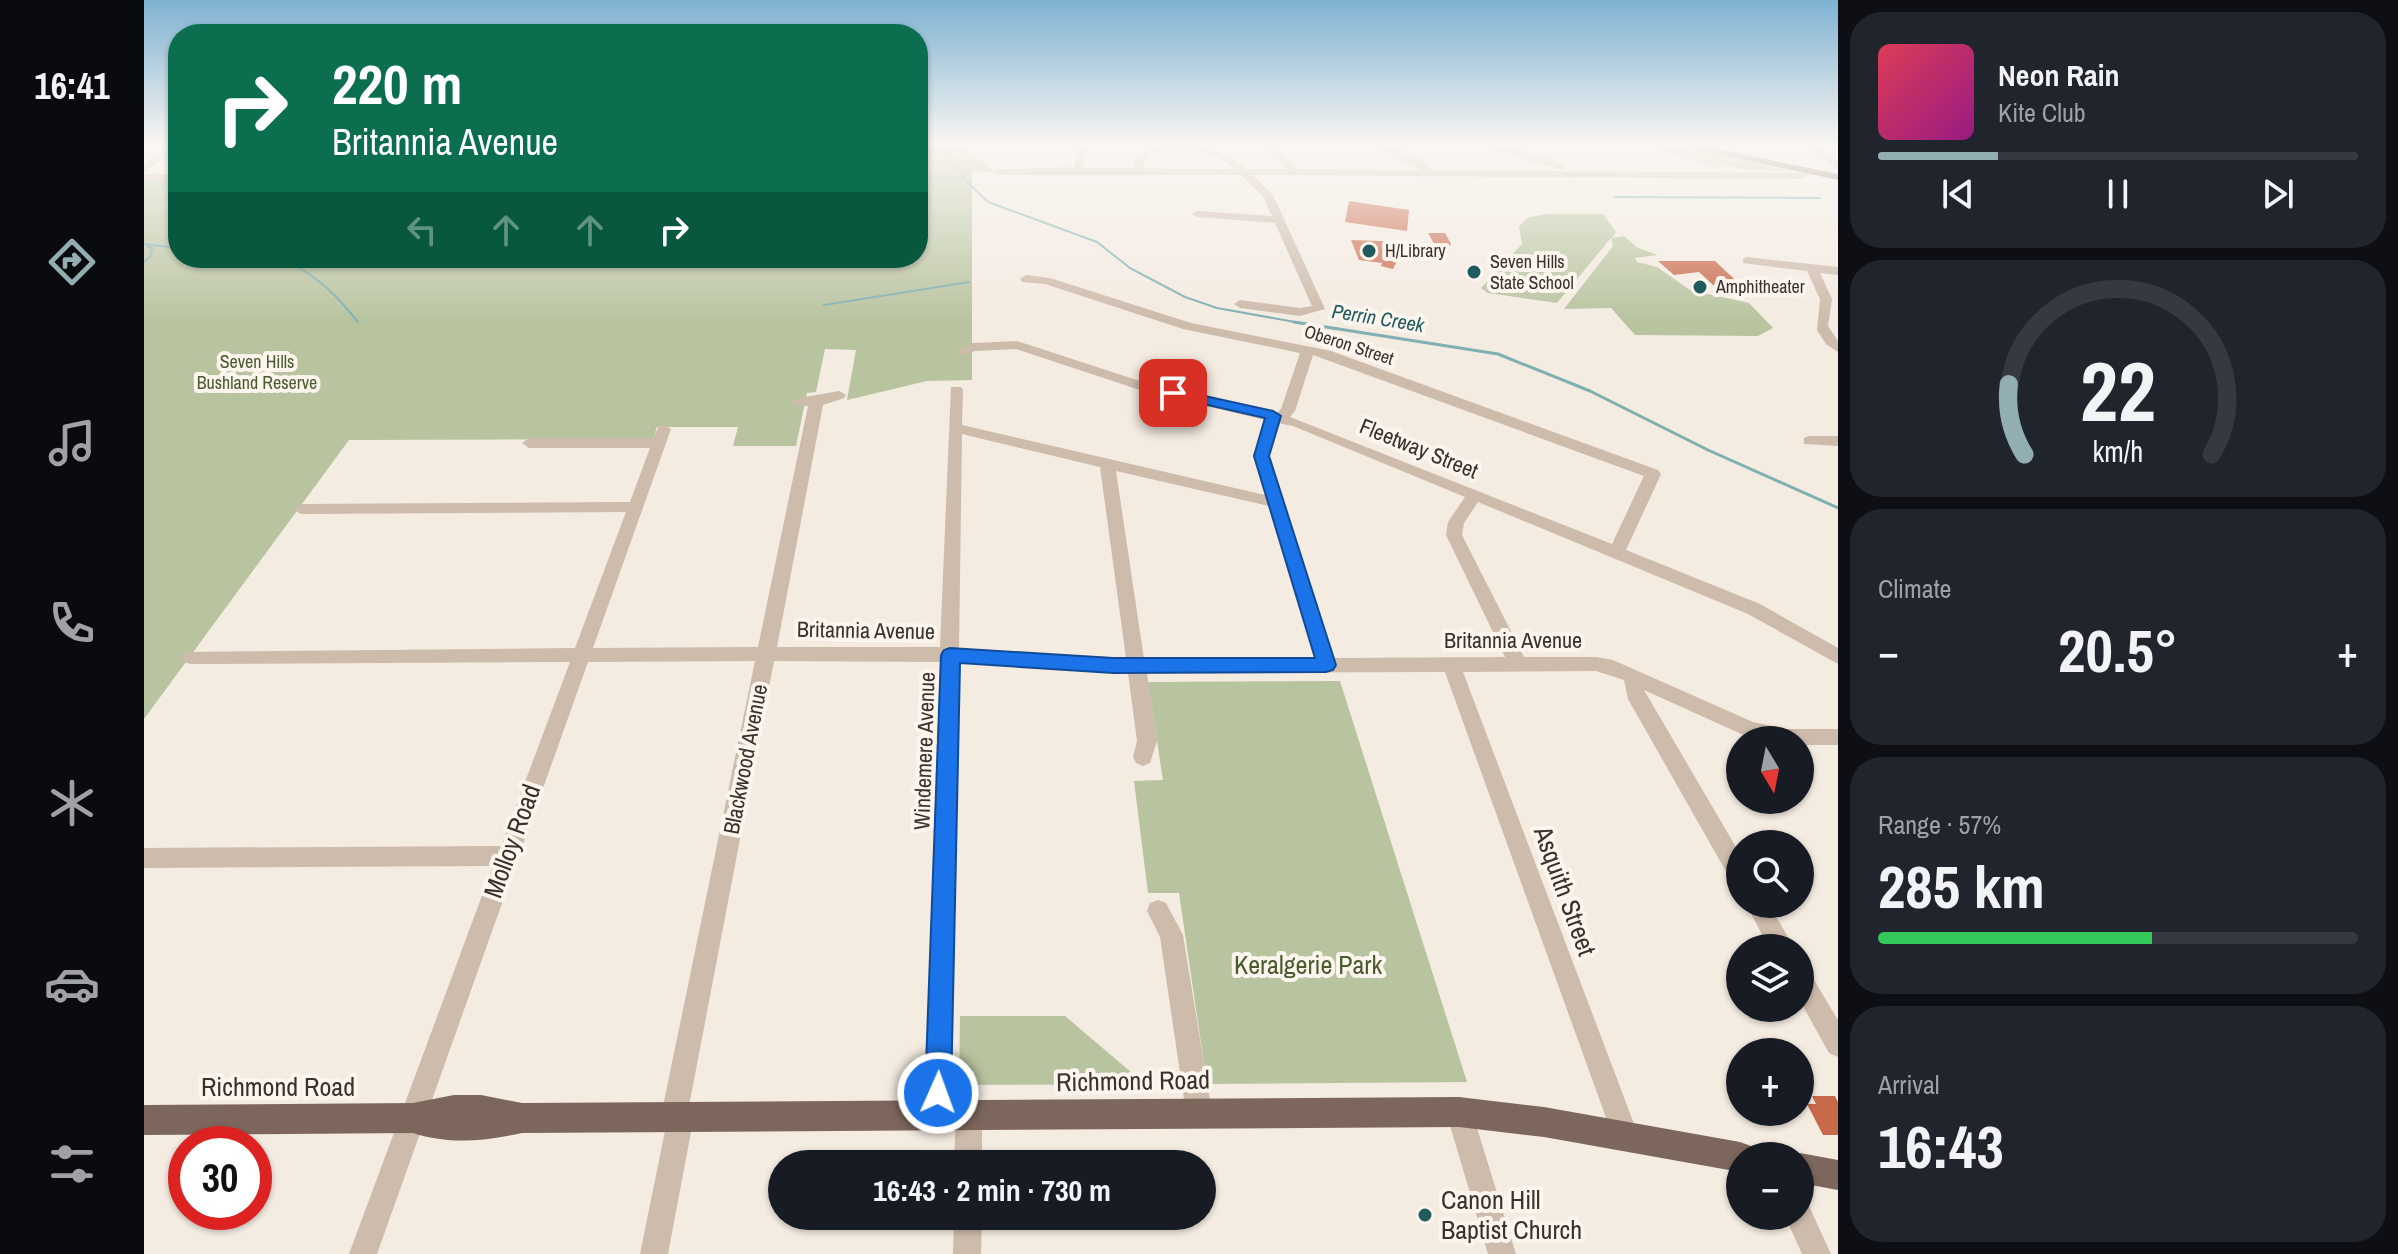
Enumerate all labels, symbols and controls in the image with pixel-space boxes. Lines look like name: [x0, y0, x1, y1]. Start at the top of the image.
text: 220 m: [332, 46, 462, 121]
text: Neon Rain: [1998, 55, 2120, 95]
icon: right: [200, 56, 304, 160]
text: 16:41: [34, 62, 110, 110]
text: Kite Club: [1998, 95, 2086, 130]
text: Britannia Avenue: [332, 118, 558, 166]
icon: previous: [1936, 172, 1980, 216]
icon: pause: [2096, 172, 2140, 216]
icon: next: [2256, 172, 2300, 216]
icon: left: [400, 208, 444, 252]
icon: ahead: [484, 208, 528, 252]
icon: ahead: [568, 208, 612, 252]
icon: right: [652, 208, 696, 252]
icon: directions: [44, 234, 100, 290]
place label: H/Library: [1385, 238, 1446, 263]
marker: H/Library: [1360, 242, 1378, 260]
place label: Seven Hills State School: [1490, 249, 1574, 295]
marker: Seven Hills State School: [1465, 263, 1483, 281]
place label: Amphitheater: [1715, 274, 1805, 299]
marker: Amphitheater: [1691, 278, 1709, 296]
water label: Perrin Creek: [1330, 297, 1427, 338]
street label: Oberon Street: [1301, 318, 1397, 371]
text: 22: [2080, 334, 2156, 446]
park label: Seven Hills Bushland Reserve: [197, 349, 317, 395]
pin: [1139, 359, 1207, 427]
icon: arrive: [1151, 371, 1195, 415]
street label: Fleetway Street: [1355, 411, 1483, 485]
icon: music: [44, 415, 100, 471]
text: km/h: [2093, 432, 2143, 471]
text: Climate: [1878, 571, 1951, 606]
icon: phone: [44, 595, 100, 651]
text: 20.5°: [2058, 610, 2178, 691]
street label: Britannia Avenue: [797, 614, 935, 646]
text: −: [1878, 621, 1899, 681]
text: +: [2337, 621, 2358, 681]
street label: Britannia Avenue: [1444, 625, 1582, 655]
street label: Windemere Avenue: [906, 671, 942, 831]
street label: Blackwood Avenue: [716, 681, 774, 837]
north arrow: [1726, 726, 1814, 814]
map controls: [1726, 726, 1814, 1230]
icon: climate: [44, 775, 100, 831]
street label: Molloy Road: [475, 779, 548, 902]
text: Range · 57%: [1878, 807, 2001, 842]
street label: Asquith Street: [1526, 820, 1605, 960]
button: search: [1726, 830, 1814, 918]
text: 285 km: [1878, 846, 2045, 927]
button: layers: [1726, 934, 1814, 1022]
park label: Keralgerie Park: [1234, 947, 1382, 982]
icon: car: [44, 956, 100, 1012]
button: +: [1726, 1038, 1814, 1126]
position arrow: [896, 1051, 980, 1135]
street label: Richmond Road: [1056, 1062, 1210, 1099]
text: Arrival: [1878, 1067, 1940, 1102]
street label: Richmond Road: [201, 1069, 355, 1104]
text: 16:43: [1878, 1106, 2004, 1187]
speed limit sign: 30: [168, 1126, 272, 1230]
icon: filters: [44, 1136, 100, 1192]
button: −: [1726, 1142, 1814, 1230]
text: 16:43 · 2 min · 730 m: [873, 1170, 1111, 1210]
place label: Canon Hill Baptist Church: [1441, 1182, 1582, 1247]
marker: Canon Hill Baptist Church: [1416, 1206, 1434, 1224]

